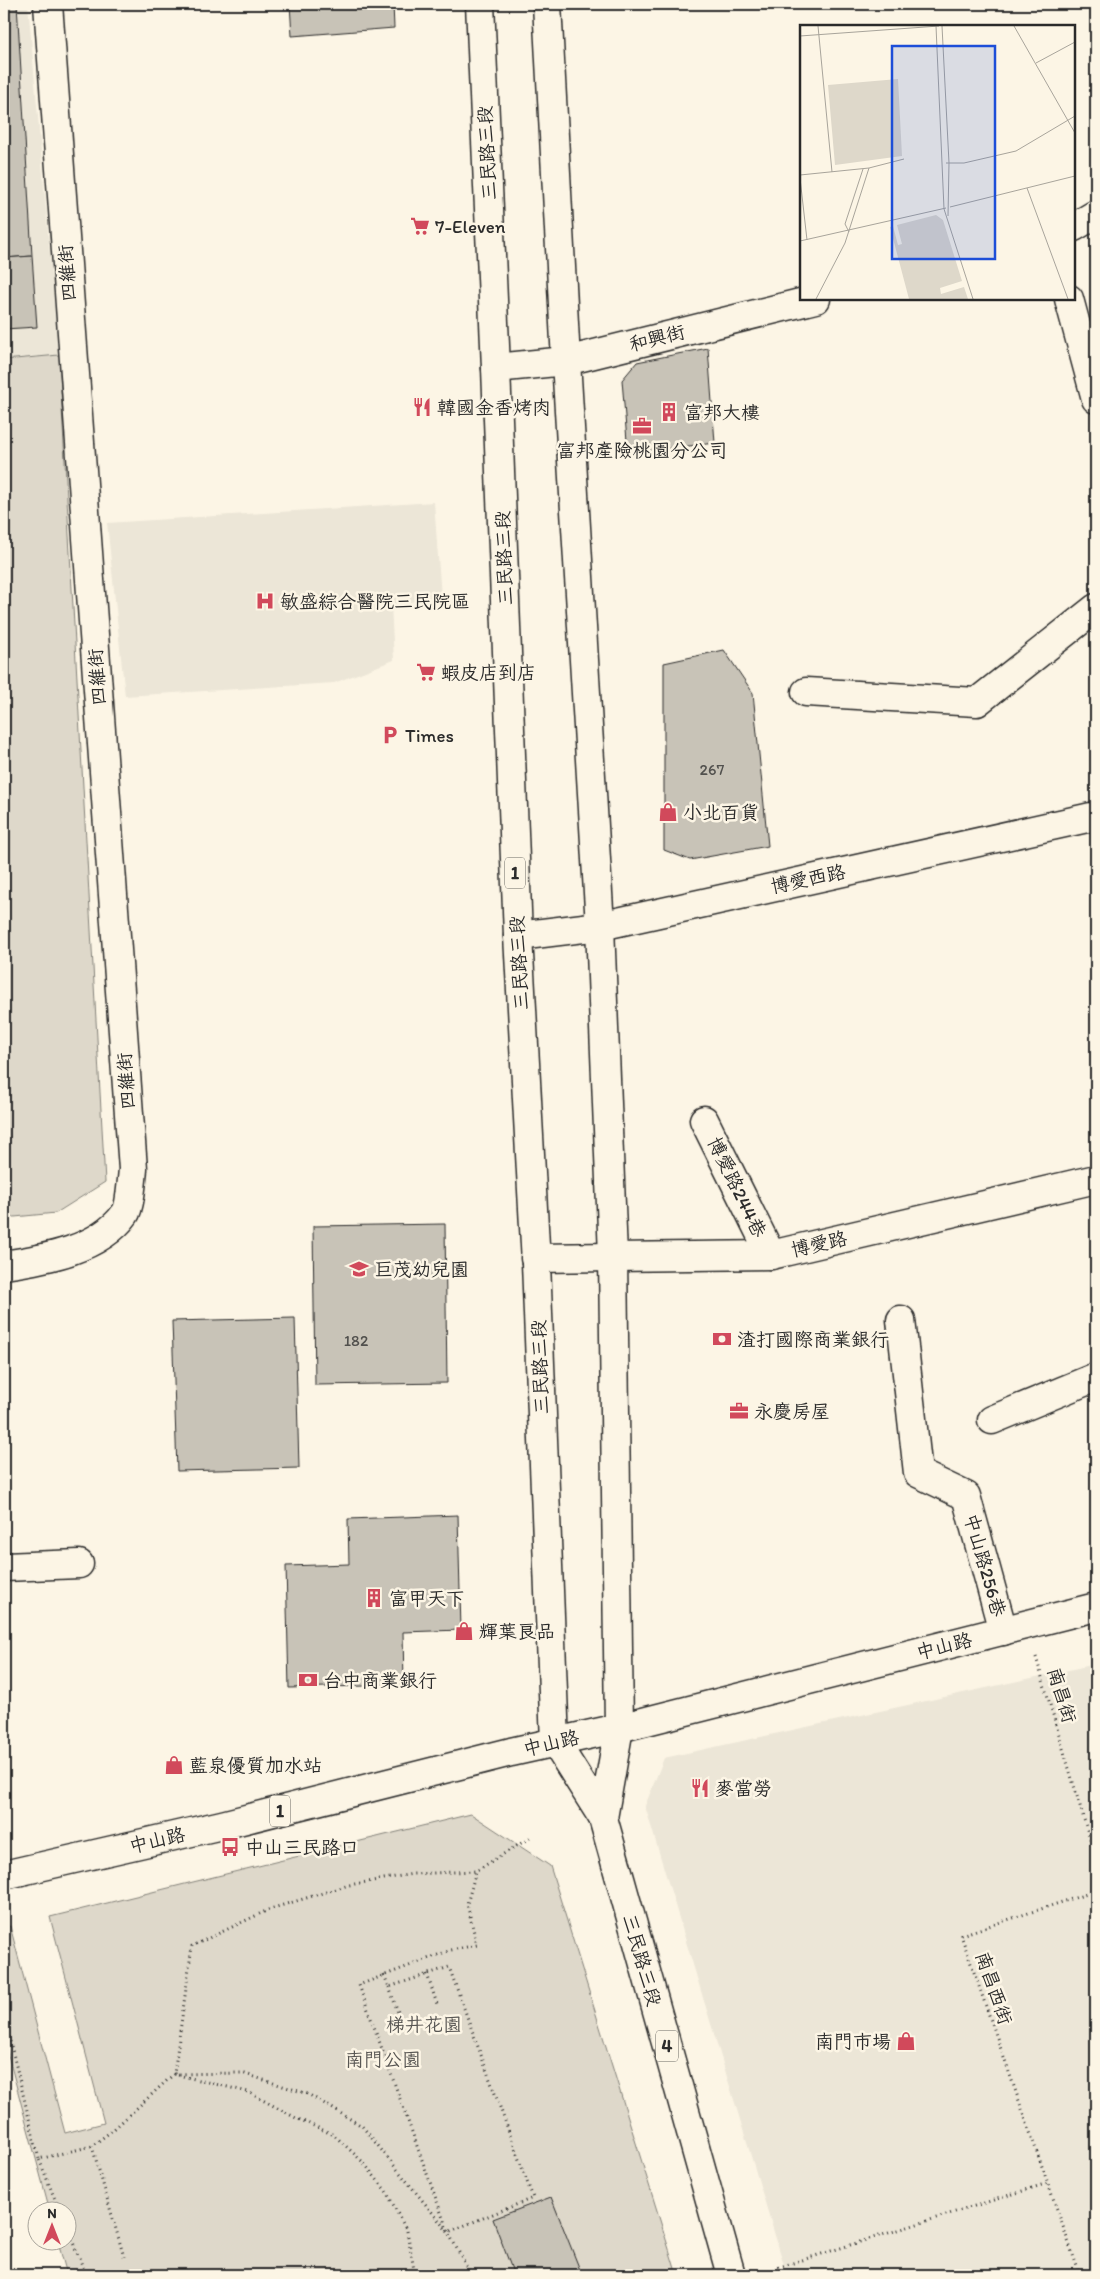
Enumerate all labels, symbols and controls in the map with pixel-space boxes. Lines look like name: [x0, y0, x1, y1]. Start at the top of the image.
inset map: [800, 25, 1075, 300]
street label: 三民路三段: [473, 105, 501, 201]
supermarket icon: 7-Eleven: [409, 215, 431, 237]
place label: 7-Eleven: [435, 215, 506, 238]
street label: 四維街: [54, 244, 80, 302]
street label: 和興街: [627, 320, 687, 356]
restaurant icon: 韓國金香烤肉: [411, 396, 433, 418]
place label: 韓國金香烤肉: [437, 396, 551, 419]
building icon: 富邦大樓: [658, 401, 680, 423]
place label: 富邦大樓: [684, 401, 760, 424]
office icon: 富邦產險桃園分公司: [631, 415, 653, 437]
place label: 富邦產險桃園分公司: [556, 439, 728, 462]
street label: 三民路三段: [491, 510, 517, 606]
hospital icon: 敏盛綜合醫院三民院區: [254, 590, 276, 612]
place label: 敏盛綜合醫院三民院區: [280, 590, 470, 613]
street label: 四維街: [84, 648, 110, 706]
supermarket icon: 蝦皮店到店: [415, 661, 437, 683]
place label: 蝦皮店到店: [441, 661, 536, 684]
parking icon: Times: [379, 724, 401, 746]
place label: Times: [405, 724, 454, 747]
house number: 267: [700, 760, 724, 779]
shop icon: 小北百貨: [657, 801, 679, 823]
place label: 小北百貨: [683, 801, 759, 824]
road number: 1: [505, 858, 525, 888]
street label: 博愛西路: [768, 860, 848, 898]
street label: 三民路三段: [505, 915, 533, 1011]
street label: 四維街: [113, 1052, 139, 1110]
street label: 博愛路244巷: [703, 1133, 771, 1241]
street label: 博愛路: [789, 1226, 849, 1262]
school or university icon: 巨茂幼兒園: [348, 1258, 370, 1280]
place label: 巨茂幼兒園: [374, 1258, 469, 1281]
street label: 三民路三段: [527, 1319, 553, 1415]
bank icon: 渣打國際商業銀行: [711, 1328, 733, 1350]
place label: 渣打國際商業銀行: [737, 1328, 889, 1351]
house number: 182: [344, 1331, 369, 1350]
office icon: 永慶房屋: [728, 1400, 750, 1422]
place label: 永慶房屋: [754, 1400, 830, 1423]
street label: 中山路256巷: [959, 1511, 1011, 1619]
building icon: 富甲天下: [363, 1587, 385, 1609]
place label: 富甲天下: [389, 1587, 465, 1610]
shop icon: 輝葉良品: [453, 1620, 475, 1642]
place label: 輝葉良品: [479, 1620, 555, 1643]
street label: 中山路: [914, 1628, 974, 1664]
street label: 南昌街: [1043, 1664, 1081, 1726]
bank icon: 台中商業銀行: [297, 1669, 319, 1691]
place label: 台中商業銀行: [323, 1669, 437, 1692]
street label: 中山路: [521, 1725, 581, 1761]
shop icon: 藍泉優質加水站: [163, 1754, 185, 1776]
place label: 藍泉優質加水站: [189, 1754, 322, 1777]
restaurant icon: 麥當勞: [689, 1777, 711, 1799]
place label: 麥當勞: [715, 1777, 772, 1800]
road number: 1: [270, 1795, 290, 1826]
street label: 中山路: [127, 1822, 187, 1858]
bus stop icon: 中山三民路口: [219, 1836, 241, 1858]
place label: 中山三民路口: [245, 1836, 359, 1859]
street label: 三民路三段: [618, 1911, 666, 2009]
street label: 南昌西街: [971, 1948, 1017, 2028]
park label: 梯井花園: [386, 2013, 462, 2036]
road number: 4: [656, 2030, 678, 2062]
place label: 南門市場: [815, 2030, 891, 2053]
shop icon: 南門市場: [895, 2030, 917, 2052]
park label: 南門公園: [345, 2048, 421, 2071]
north arrow: [28, 2202, 78, 2252]
text: N: [47, 2205, 57, 2222]

